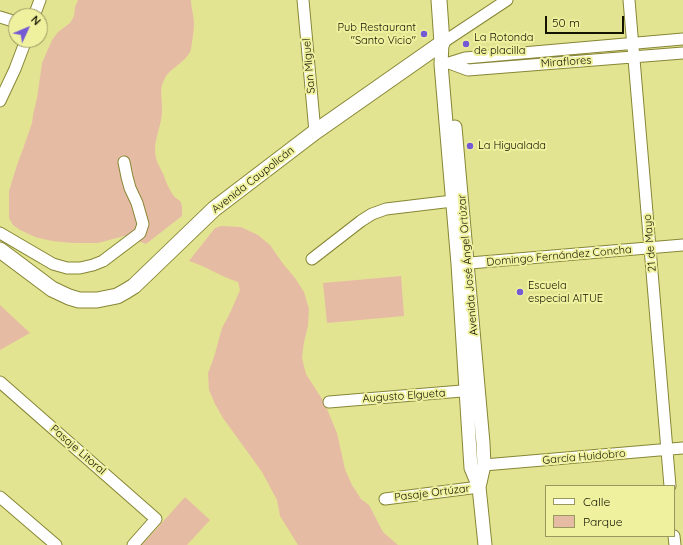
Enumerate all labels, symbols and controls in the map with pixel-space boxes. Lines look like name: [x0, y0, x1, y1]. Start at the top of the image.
north arrow: [8, 8, 48, 48]
scale bar: [547, 8, 626, 34]
text: N: [28, 13, 44, 28]
text: 50 m: [552, 15, 580, 30]
place label: Pub Restaurant "Santo Vicio": [337, 21, 416, 47]
marker: Pub Restaurant "Santo Vicio": [419, 29, 429, 39]
place label: La Rotonda de placilla: [474, 31, 533, 57]
street label: San Miguel: [300, 38, 318, 94]
marker: La Rotonda de placilla: [461, 39, 471, 49]
street label: Miraflores: [540, 54, 592, 70]
place label: La Higualada: [478, 139, 546, 153]
marker: La Higualada: [465, 141, 475, 151]
street label: Avenida Caupolicán: [209, 144, 297, 216]
street label: Avenida José Ángel Ortúzar: [455, 194, 481, 336]
street label: 21 de Mayo: [641, 214, 659, 272]
street label: Domingo Fernández Concha: [486, 243, 632, 269]
place label: Escuela especial AITUE: [528, 279, 603, 305]
marker: Escuela especial AITUE: [515, 287, 525, 297]
street label: Augusto Elgueta: [362, 387, 446, 405]
street label: Pasaje Litoral: [48, 422, 108, 478]
street label: García Huidobro: [542, 447, 626, 467]
street label: Pasaje Ortúzar: [393, 482, 471, 504]
legend: [545, 485, 675, 537]
text: Calle: [583, 494, 610, 509]
text: Parque: [583, 514, 623, 529]

